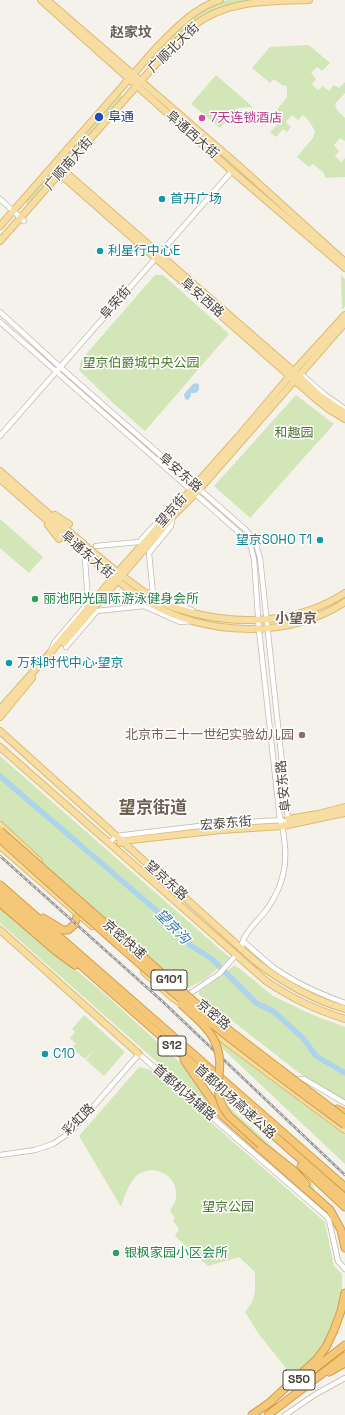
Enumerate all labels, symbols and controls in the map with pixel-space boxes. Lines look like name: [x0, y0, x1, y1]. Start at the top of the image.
street label: 广顺北大街: [145, 20, 203, 76]
district label: 赵家坟: [110, 25, 152, 41]
street label: 阜通西大街: [162, 108, 222, 162]
place label: 阜通: [108, 109, 134, 125]
place label: 7天连锁酒店: [210, 110, 282, 126]
marker: 阜通: [93, 111, 105, 123]
marker: 7天连锁酒店: [197, 113, 207, 123]
street label: 广顺南大街: [42, 134, 96, 194]
place label: 首开广场: [170, 191, 222, 207]
marker: 首开广场: [157, 194, 167, 204]
place label: 利星行中心E: [108, 243, 180, 259]
marker: 利星行中心E: [95, 246, 105, 256]
street label: 阜安西路: [177, 275, 227, 321]
street label: 阜荣街: [97, 283, 135, 323]
park label: 望京伯爵城中央公园: [83, 355, 199, 371]
park label: 和趣园: [275, 425, 313, 441]
street label: 阜安东路: [155, 450, 205, 496]
street label: 望京街: [153, 491, 191, 531]
street label: 阜通东大街: [57, 528, 117, 582]
place label: 望京SOHO T1: [236, 532, 312, 548]
marker: 望京SOHO T1: [315, 535, 325, 545]
place label: 丽池阳光国际游泳健身会所: [43, 591, 199, 607]
marker: 丽池阳光国际游泳健身会所: [30, 594, 40, 604]
district label: 小望京: [275, 611, 317, 627]
place label: 万科时代中心·望京: [17, 655, 123, 671]
marker: 万科时代中心·望京: [4, 658, 14, 668]
place label: 北京市二十一世纪实验幼儿园: [125, 727, 294, 743]
marker: 北京市二十一世纪实验幼儿园: [297, 730, 307, 740]
street label: 阜安东路: [274, 759, 294, 813]
district label: 望京街道: [119, 798, 187, 818]
street label: 宏泰东街: [199, 814, 253, 834]
street label: 望京东路: [141, 858, 191, 904]
water label: 望京沟: [151, 906, 193, 948]
street label: 京密快速: [99, 917, 149, 963]
road number: G101: [151, 970, 187, 990]
street label: 京密路: [193, 996, 233, 1034]
road number: S12: [158, 1036, 186, 1056]
place label: C10: [53, 1046, 75, 1062]
marker: C10: [40, 1049, 50, 1059]
street label: 首都机场高速公路: [191, 1061, 279, 1143]
street label: 首都机场辅路: [149, 1062, 219, 1124]
street label: 彩虹路: [60, 1101, 98, 1139]
park label: 望京公园: [202, 1199, 254, 1215]
place label: 银枫家园小区会所: [124, 1245, 228, 1261]
marker: 银枫家园小区会所: [111, 1248, 121, 1258]
road number: S50: [283, 1370, 315, 1390]

